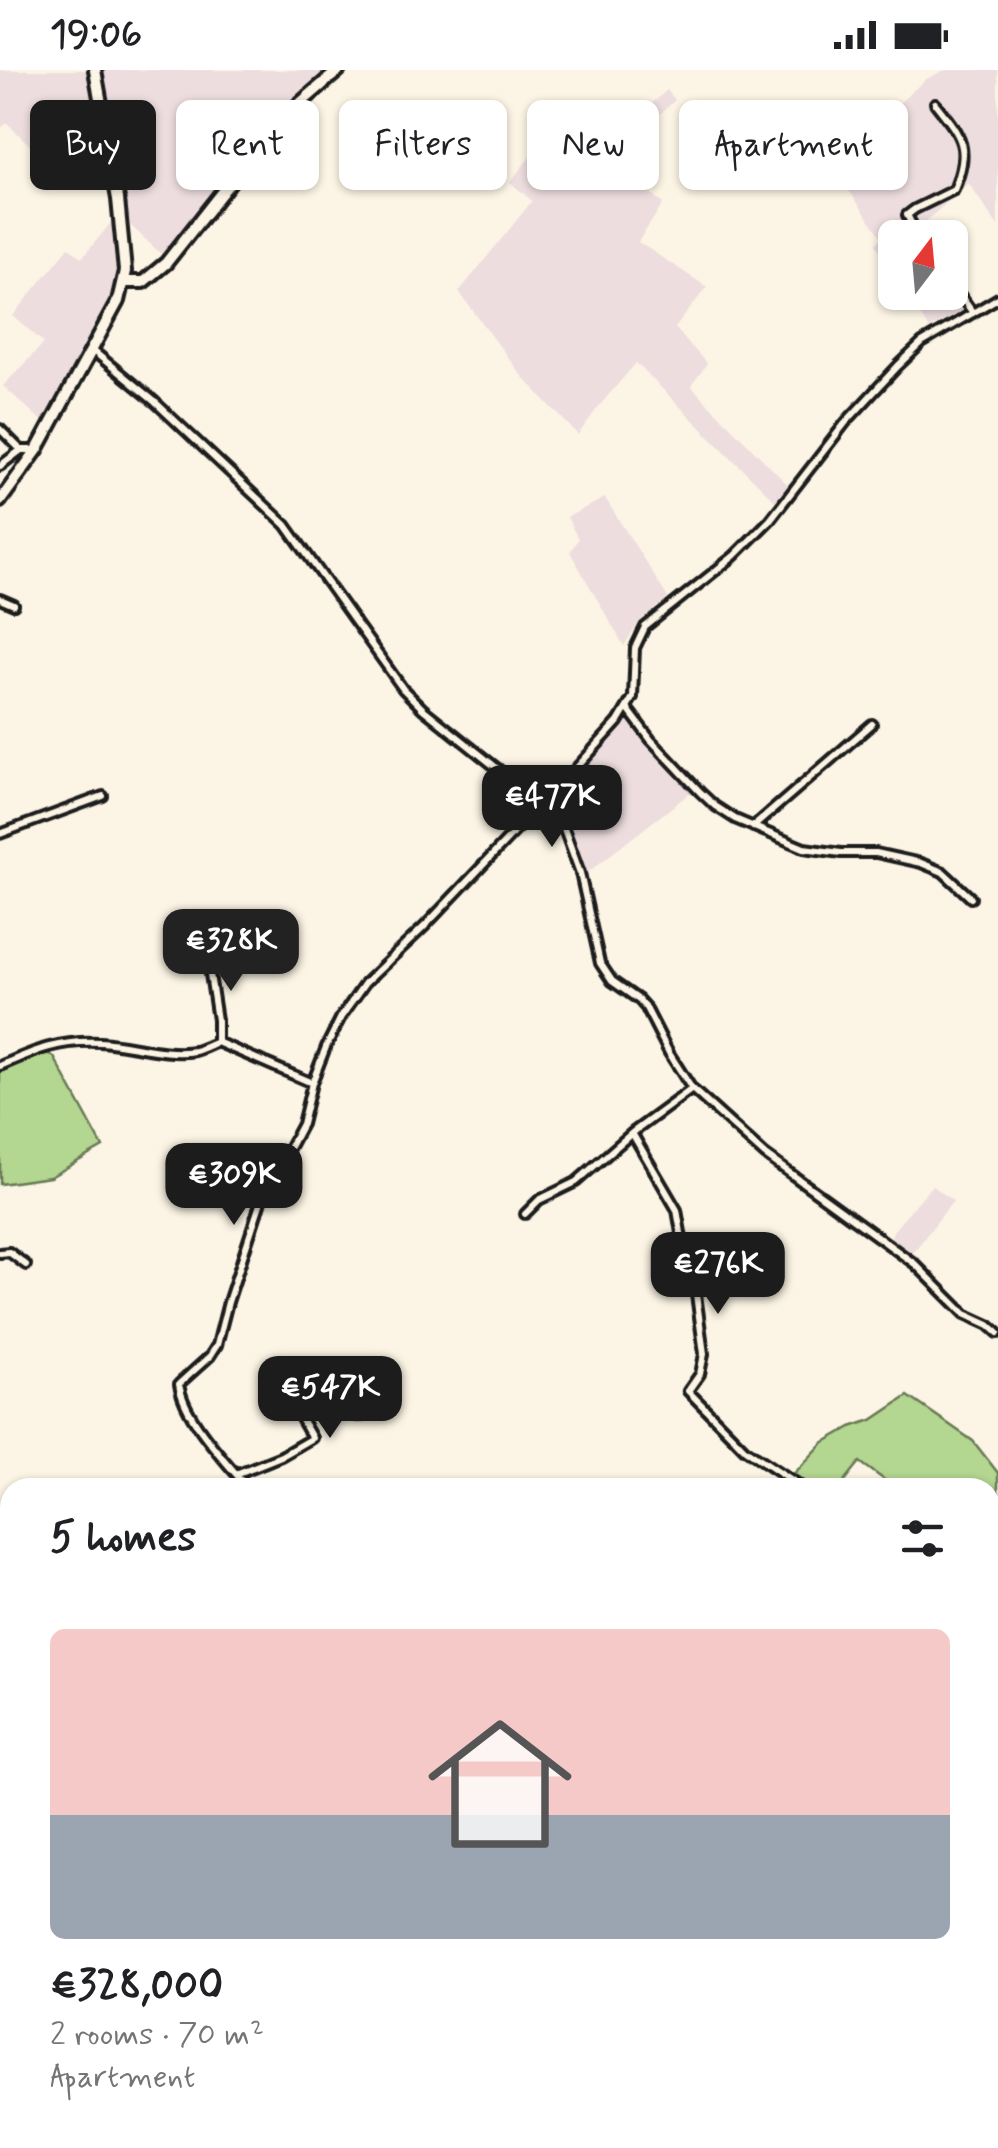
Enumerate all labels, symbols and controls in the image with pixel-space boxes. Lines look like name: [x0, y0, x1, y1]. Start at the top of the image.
text: 19:06: [50, 11, 142, 60]
chip: Buy: [30, 100, 156, 190]
chip: Rent: [176, 100, 319, 190]
chip: Filters: [339, 100, 507, 190]
chip: New: [527, 100, 659, 190]
chip: Apartment: [679, 100, 908, 190]
north arrow: [878, 220, 968, 310]
map controls: [878, 220, 968, 310]
pin: €477K: [482, 765, 622, 850]
text: €477K: [504, 776, 600, 818]
pin: €328K: [161, 909, 301, 994]
text: €328K: [185, 920, 277, 962]
pin: €309K: [164, 1143, 304, 1228]
text: €309K: [187, 1154, 281, 1196]
pin: €276K: [648, 1232, 788, 1317]
text: €276K: [673, 1243, 763, 1285]
pin: €547K: [260, 1356, 400, 1441]
text: €547K: [280, 1367, 380, 1409]
text: 5 homes: [50, 1511, 196, 1566]
icon: filters: [895, 1511, 950, 1566]
icon: home: [410, 1694, 590, 1874]
text: €328,000: [50, 1959, 223, 2014]
text: 2 rooms · 70 m²: [50, 2014, 264, 2056]
text: Apartment: [50, 2056, 195, 2098]

